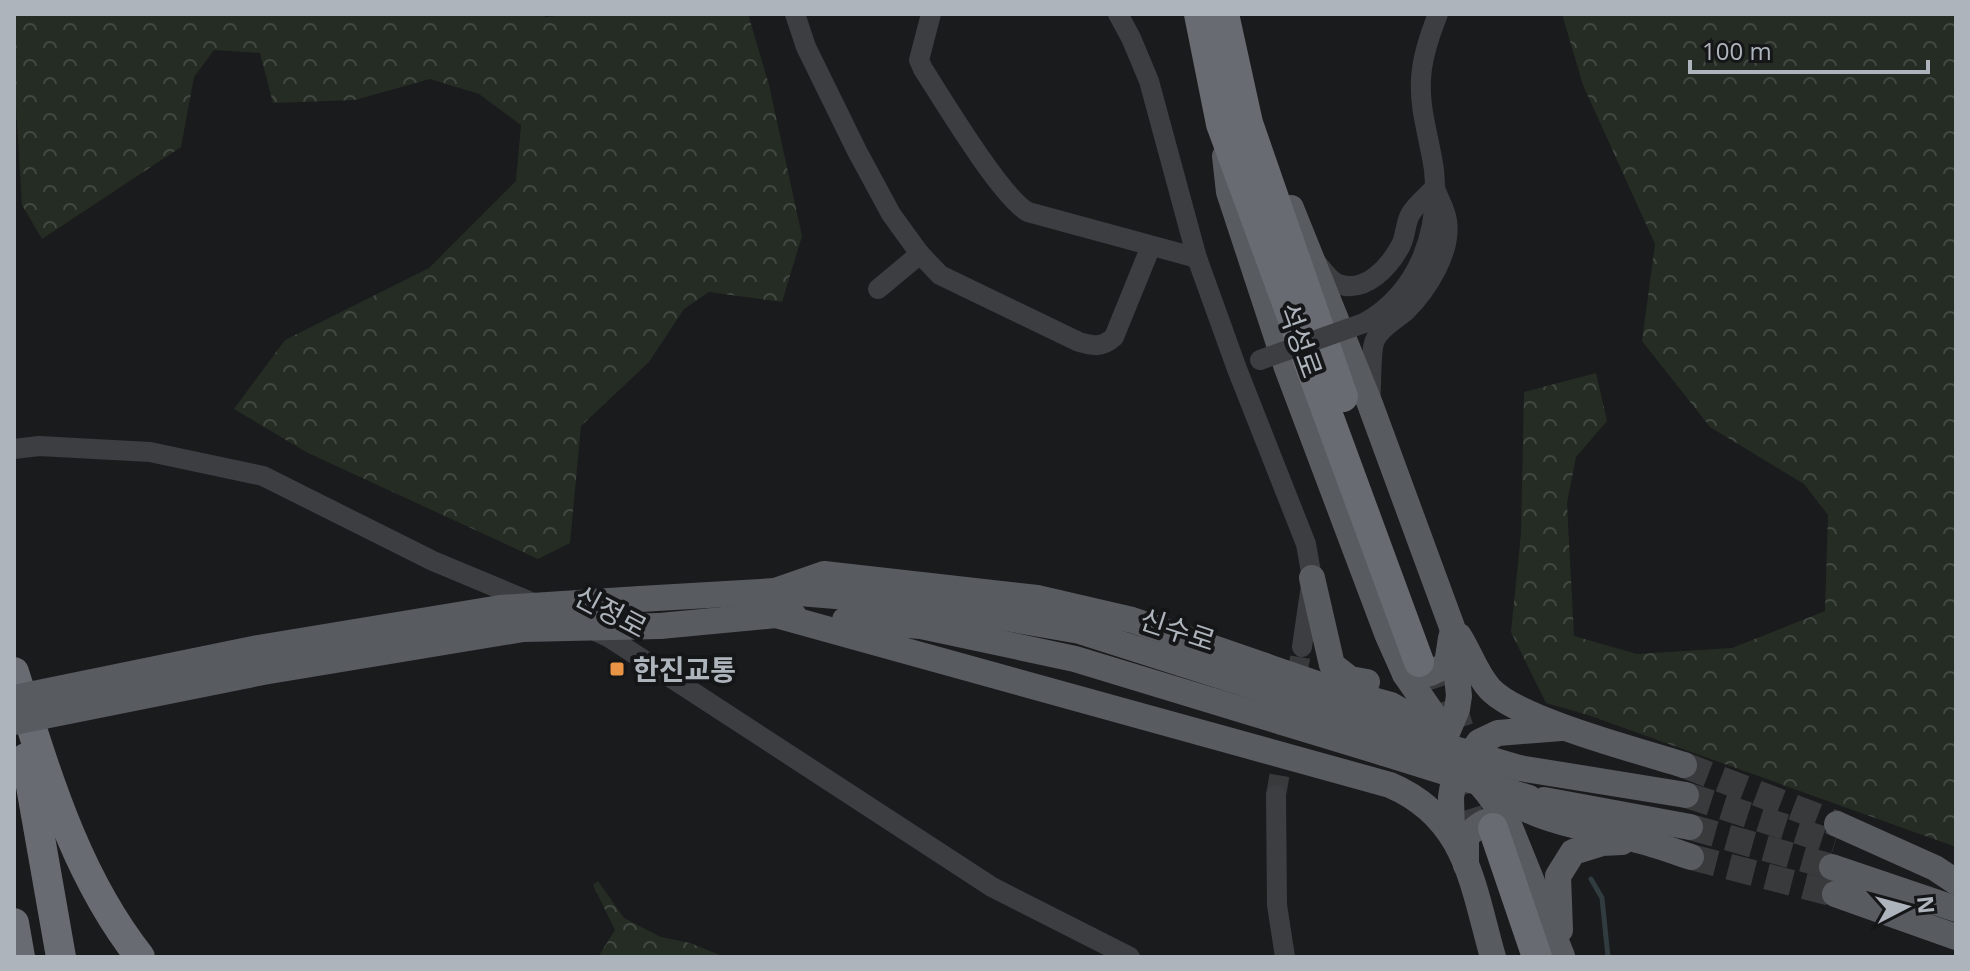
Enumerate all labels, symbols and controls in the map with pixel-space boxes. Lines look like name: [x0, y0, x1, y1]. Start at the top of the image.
scale bar: [1690, 24, 1928, 74]
text: 100 m: [1702, 34, 1772, 67]
street label: 석성로: [1270, 297, 1332, 383]
street label: 신정로: [568, 576, 654, 646]
street label: 신수로: [1135, 599, 1221, 659]
place label: 한진교통: [633, 650, 736, 688]
marker: 한진교통: [608, 660, 626, 678]
north arrow: [1866, 867, 1946, 947]
text: N: [1911, 894, 1943, 915]

